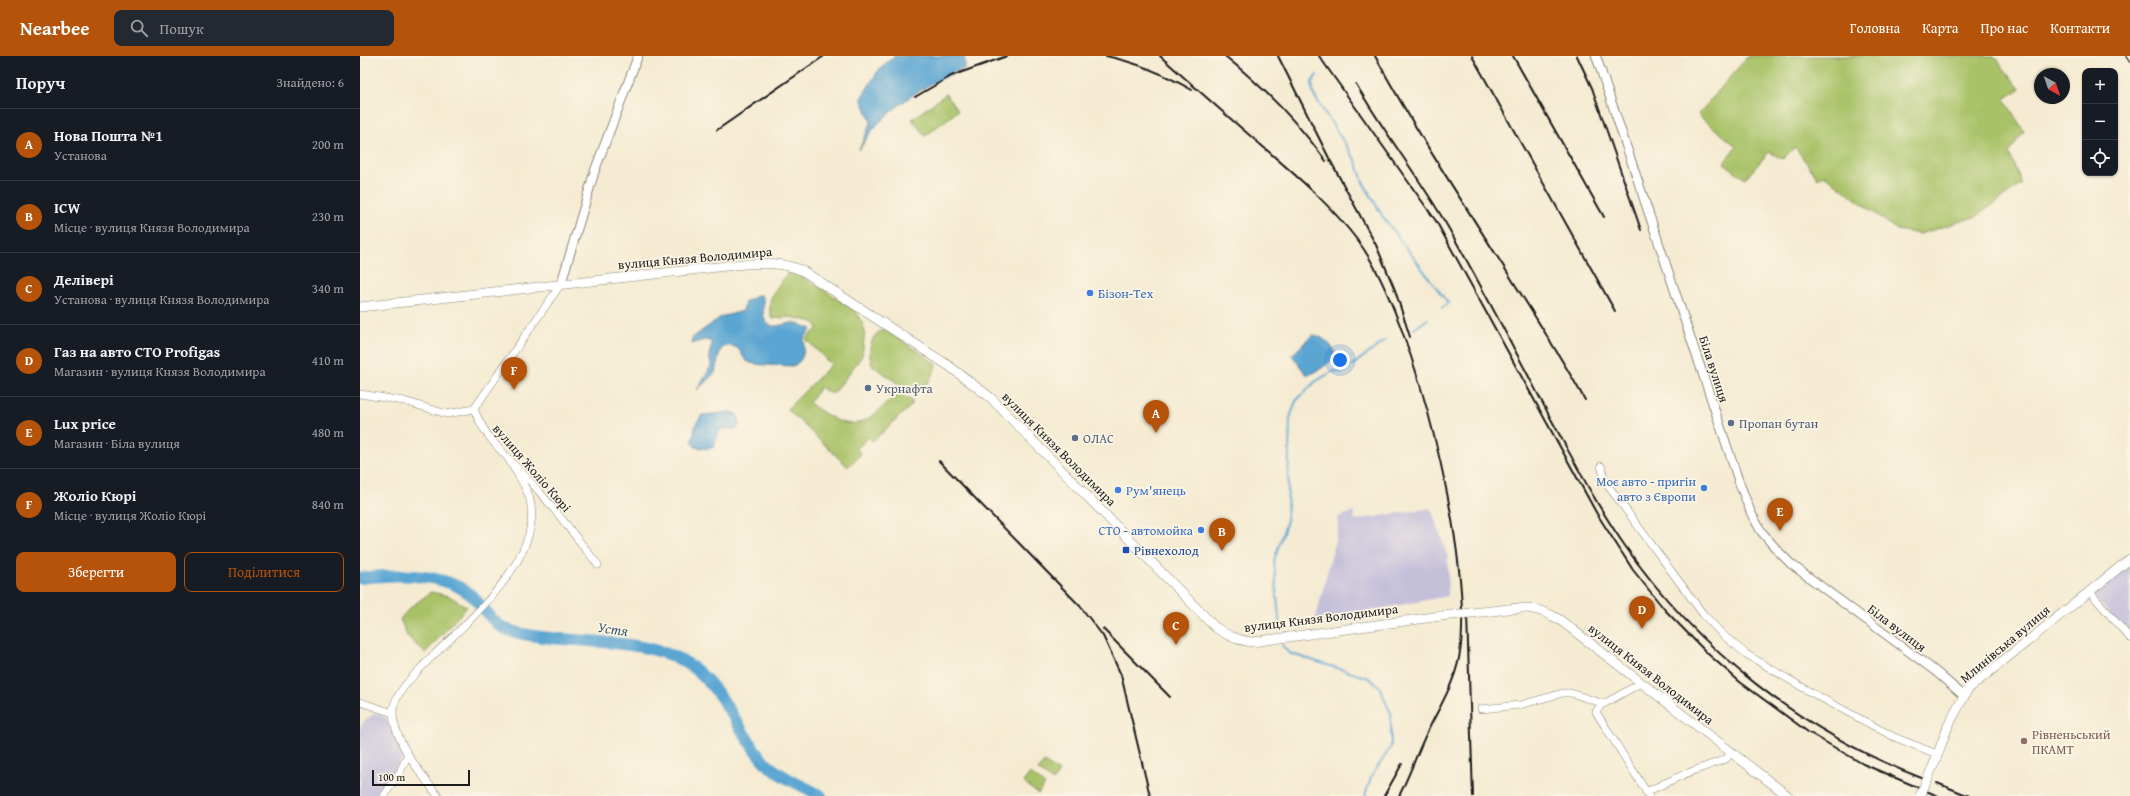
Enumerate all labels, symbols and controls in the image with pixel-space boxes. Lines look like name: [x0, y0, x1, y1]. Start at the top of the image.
search box: [114, 10, 394, 46]
text: Nearbee: [20, 14, 90, 42]
icon: search: [128, 17, 150, 39]
text: Пошук: [160, 18, 204, 39]
text: Головна: [1850, 18, 1900, 38]
text: Карта: [1922, 18, 1958, 38]
text: Про нас: [1980, 18, 2028, 38]
text: Контакти: [2050, 18, 2110, 38]
north arrow: [2034, 68, 2070, 104]
map controls: [2082, 68, 2118, 176]
button: +: [2082, 68, 2118, 104]
text: Поруч: [16, 70, 65, 95]
text: Знайдено: 6: [276, 73, 344, 92]
button: −: [2082, 104, 2118, 140]
text: Нова Пошта №1: [54, 125, 163, 146]
text: A: [25, 135, 33, 154]
text: 200 m: [312, 135, 344, 154]
button: locate: [2082, 140, 2118, 176]
text: Установа: [54, 146, 107, 165]
text: ICW: [54, 197, 80, 218]
text: B: [25, 207, 33, 226]
text: 230 m: [312, 207, 344, 226]
text: Місце · вулиця Князя Володимира: [54, 218, 250, 237]
street label: вулиця Князя Володимира: [617, 242, 774, 274]
text: Делівері: [54, 269, 114, 290]
text: C: [25, 279, 33, 298]
text: 340 m: [312, 279, 344, 298]
place label: Бізон-Тех: [1098, 284, 1154, 303]
marker: Бізон-Тех: [1085, 288, 1095, 298]
text: Установа · вулиця Князя Володимира: [54, 290, 269, 309]
street label: Біла вулиця: [1694, 333, 1734, 405]
text: Газ на авто СТО Profigas: [54, 341, 220, 362]
your location: [1330, 350, 1350, 370]
text: D: [25, 351, 33, 370]
text: 410 m: [312, 351, 344, 370]
pin: F: [501, 357, 527, 390]
text: Магазин · вулиця Князя Володимира: [54, 362, 266, 381]
place label: Укрнафта: [876, 379, 933, 398]
marker: Укрнафта: [863, 383, 873, 393]
street label: вулиця Князя Володимира: [998, 388, 1121, 511]
pin: A: [1143, 400, 1169, 433]
text: Lux price: [54, 413, 116, 434]
place label: Пропан бутан: [1739, 414, 1819, 433]
marker: Пропан бутан: [1726, 418, 1736, 428]
street label: вулиця Жоліо Кюрі: [488, 420, 576, 516]
text: E: [26, 423, 32, 442]
text: 480 m: [312, 423, 344, 442]
place label: ОЛАС: [1083, 429, 1114, 448]
marker: ОЛАС: [1070, 433, 1080, 443]
text: Магазин · Біла вулиця: [54, 434, 180, 453]
place label: Моє авто - пригін авто з Європи: [1596, 472, 1696, 506]
place label: Рум'янець: [1126, 481, 1186, 500]
marker: Моє авто - пригін авто з Європи: [1699, 483, 1709, 493]
text: Жоліо Кюрі: [54, 485, 136, 506]
marker: Рум'янець: [1113, 485, 1123, 495]
text: F: [26, 495, 32, 514]
text: 840 m: [312, 495, 344, 514]
pin: E: [1767, 498, 1793, 531]
text: Місце · вулиця Жоліо Кюрі: [54, 506, 206, 525]
pin: B: [1209, 518, 1235, 551]
place label: СТО - автомойка: [1098, 521, 1194, 540]
marker: СТО - автомойка: [1196, 525, 1206, 535]
place label: Рівнехолод: [1134, 541, 1199, 560]
marker: Рівнехолод: [1121, 545, 1131, 555]
button: Зберегти: [16, 552, 176, 592]
button: Поділитися: [184, 552, 344, 592]
pin: D: [1629, 596, 1655, 629]
street label: вулиця Князя Володимира: [1243, 599, 1400, 637]
street label: Біла вулиця: [1864, 600, 1931, 657]
street label: Млинівська вулиця: [1956, 600, 2054, 687]
pin: C: [1163, 612, 1189, 645]
water label: Устя: [597, 617, 630, 641]
street label: вулиця Князя Володимира: [1584, 619, 1718, 730]
place label: Рівненьський ПКАМТ: [2032, 725, 2111, 759]
marker: Рівненьський ПКАМТ: [2019, 736, 2029, 746]
scale bar: [372, 768, 470, 787]
text: 100 m: [378, 769, 405, 785]

